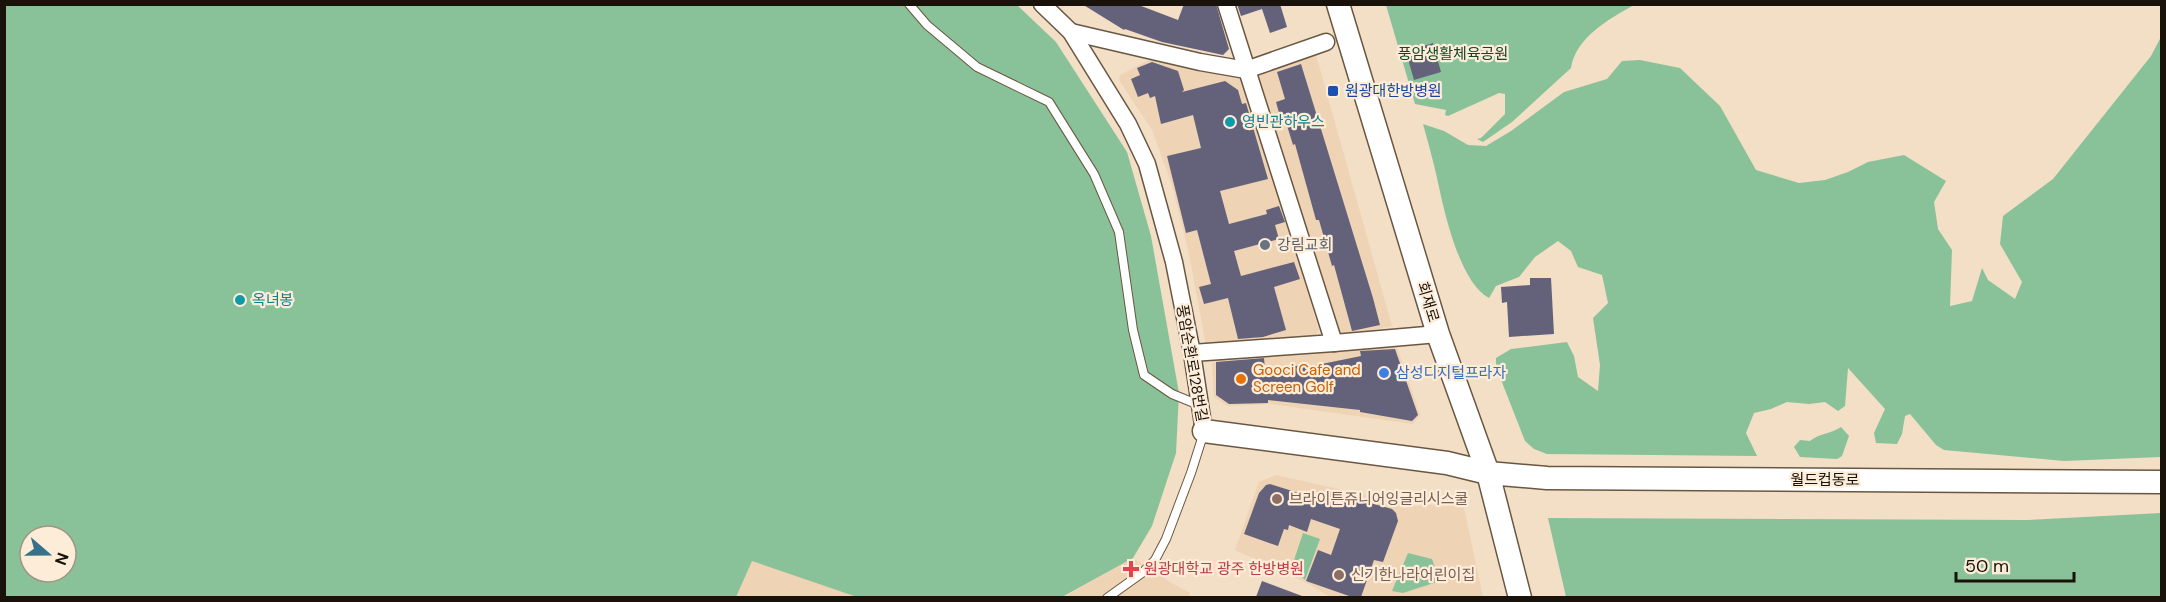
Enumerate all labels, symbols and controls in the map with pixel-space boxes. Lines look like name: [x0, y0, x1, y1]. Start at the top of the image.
park label: 풍암생활체육공원: [1398, 44, 1508, 64]
place label: 원광대한방병원: [1345, 81, 1442, 101]
marker: 원광대한방병원: [1326, 84, 1340, 98]
place label: 영빈관하우스: [1242, 112, 1325, 132]
marker: 영빈관하우스: [1223, 115, 1237, 129]
place label: 강림교회: [1277, 235, 1332, 255]
marker: 강림교회: [1258, 238, 1272, 252]
street label: 회재로: [1412, 279, 1444, 325]
place label: 옥녀봉: [252, 290, 293, 310]
marker: 옥녀봉: [233, 293, 247, 307]
street label: 풍암순환로128번길: [1172, 303, 1212, 423]
place label: Gooci Cafe and Screen Golf: [1253, 360, 1361, 397]
place label: 삼성디지털프라자: [1396, 363, 1507, 383]
marker: 삼성디지털프라자: [1377, 366, 1391, 380]
marker: Gooci Cafe and Screen Golf: [1234, 372, 1248, 386]
street label: 월드컵동로: [1790, 470, 1860, 490]
place label: 브라이튼쥬니어잉글리시스쿨: [1289, 489, 1468, 509]
marker: 브라이튼쥬니어잉글리시스쿨: [1270, 492, 1284, 506]
north arrow: [18, 524, 78, 584]
scale bar: [1956, 545, 2074, 583]
text: N: [50, 550, 73, 568]
text: 50 m: [1965, 554, 2009, 578]
place label: 원광대학교 광주 한방병원: [1144, 559, 1304, 579]
marker: 원광대학교 광주 한방병원: [1122, 560, 1140, 578]
place label: 신기한나라어린이집: [1351, 565, 1475, 585]
marker: 신기한나라어린이집: [1332, 568, 1346, 582]

